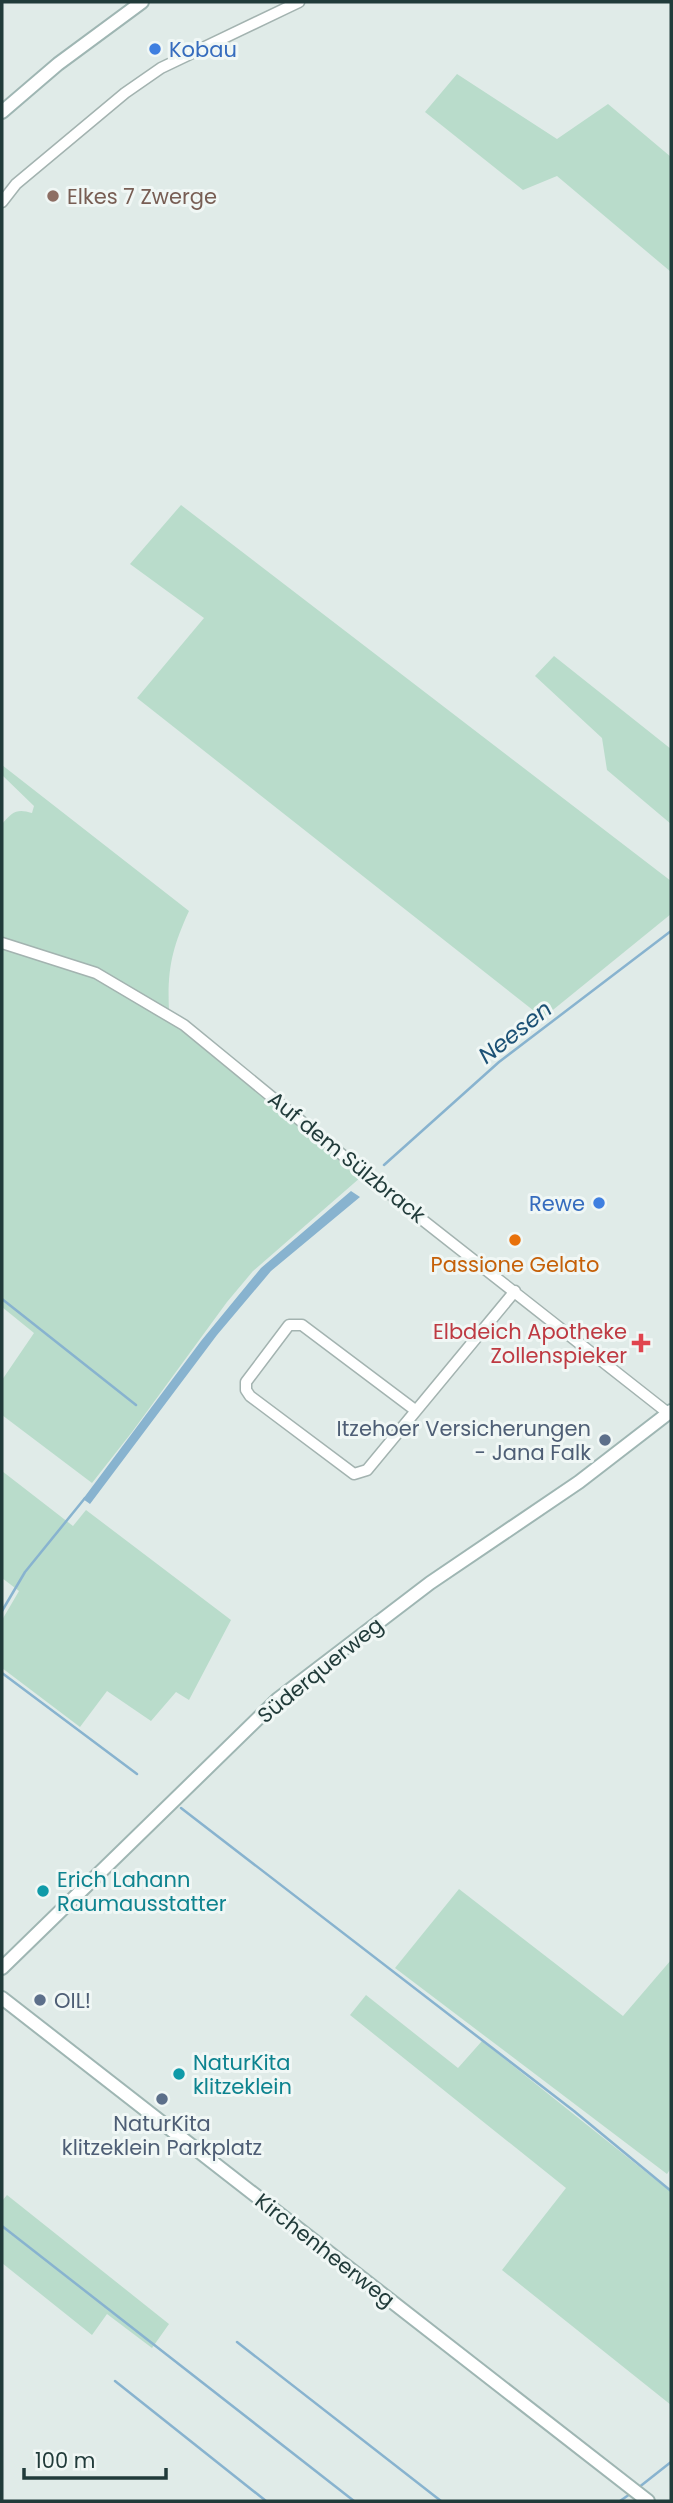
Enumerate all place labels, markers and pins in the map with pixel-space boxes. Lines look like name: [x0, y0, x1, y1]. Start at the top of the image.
place label: Kobau: [169, 35, 237, 64]
marker: Kobau: [147, 41, 163, 57]
place label: Elkes 7 Zwerge: [67, 182, 217, 211]
marker: Elkes 7 Zwerge: [45, 188, 61, 204]
place label: Rewe: [529, 1189, 585, 1218]
marker: Rewe: [591, 1195, 607, 1211]
marker: Passione Gelato: [507, 1232, 523, 1248]
place label: Passione Gelato: [431, 1250, 599, 1279]
place label: Elbdeich Apotheke Zollenspieker: [433, 1317, 627, 1370]
marker: Elbdeich Apotheke Zollenspieker: [633, 1335, 649, 1351]
place label: Itzehoer Versicherungen - Jana Falk: [337, 1414, 591, 1467]
marker: Itzehoer Versicherungen - Jana Falk: [597, 1432, 613, 1448]
place label: Erich Lahann Raumausstatter: [57, 1865, 227, 1918]
marker: Erich Lahann Raumausstatter: [35, 1883, 51, 1899]
place label: OIL!: [54, 1986, 91, 2015]
marker: OIL!: [32, 1992, 48, 2008]
place label: NaturKita klitzeklein: [193, 2048, 292, 2101]
marker: NaturKita klitzeklein: [171, 2066, 187, 2082]
marker: NaturKita klitzeklein Parkplatz: [154, 2091, 170, 2107]
place label: NaturKita klitzeklein Parkplatz: [62, 2109, 262, 2162]

